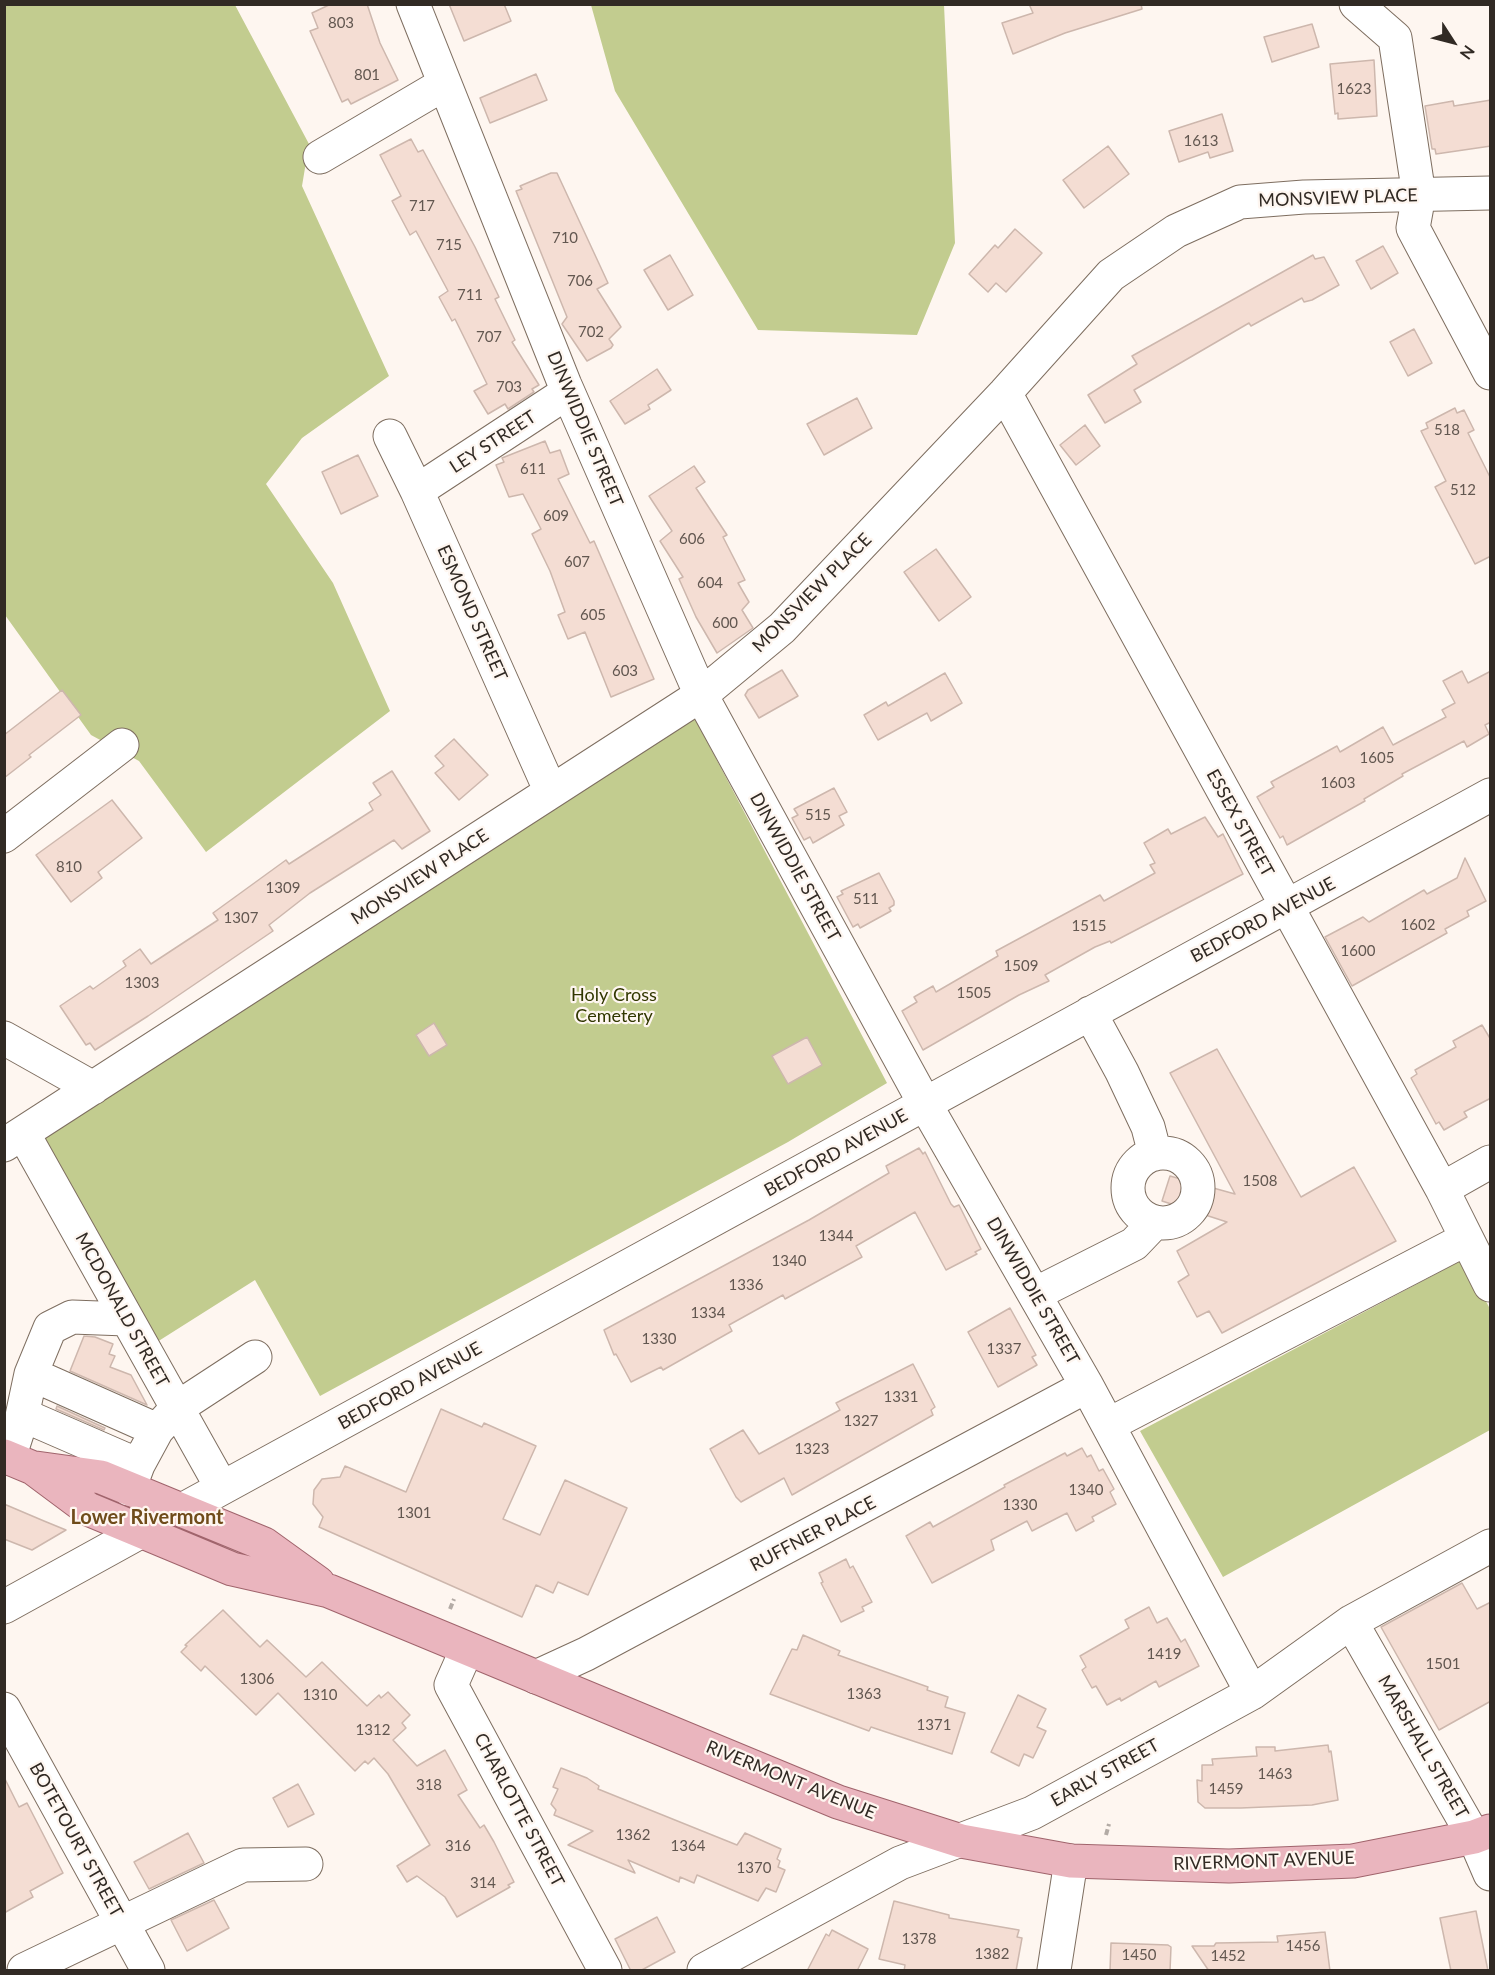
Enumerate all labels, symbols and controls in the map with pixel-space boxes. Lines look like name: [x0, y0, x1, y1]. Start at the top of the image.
north arrow: [1423, 12, 1483, 72]
house number: 803: [328, 14, 354, 32]
text: N: [1457, 42, 1479, 63]
house number: 801: [354, 66, 380, 84]
house number: 1623: [1337, 80, 1371, 98]
house number: 1613: [1184, 132, 1218, 150]
street label: MONSVIEW PLACE: [1258, 184, 1418, 212]
house number: 717: [409, 197, 435, 215]
house number: 710: [552, 229, 578, 247]
house number: 715: [436, 236, 462, 254]
house number: 706: [567, 272, 593, 290]
house number: 711: [457, 286, 483, 304]
house number: 702: [578, 323, 604, 341]
house number: 707: [476, 328, 502, 346]
street label: DINWIDDIE STREET: [542, 348, 628, 510]
house number: 703: [496, 378, 522, 396]
street label: LEY STREET: [446, 406, 540, 478]
house number: 518: [1434, 421, 1460, 439]
house number: 611: [520, 460, 546, 478]
house number: 512: [1450, 481, 1476, 499]
house number: 609: [543, 507, 569, 525]
street label: MONSVIEW PLACE: [748, 529, 876, 657]
house number: 606: [679, 530, 705, 548]
street label: ESMOND STREET: [432, 542, 512, 684]
house number: 607: [564, 553, 590, 571]
house number: 604: [697, 574, 723, 592]
house number: 605: [580, 606, 606, 624]
house number: 600: [712, 614, 738, 632]
house number: 603: [612, 662, 638, 680]
house number: 1605: [1360, 749, 1394, 767]
street label: ESSEX STREET: [1202, 765, 1278, 881]
house number: 1603: [1321, 774, 1355, 792]
street label: DINWIDDIE STREET: [745, 789, 845, 945]
house number: 515: [805, 806, 831, 824]
street label: MONSVIEW PLACE: [347, 824, 493, 930]
house number: 810: [56, 858, 82, 876]
street label: BEDFORD AVENUE: [1187, 873, 1339, 967]
house number: 1309: [266, 879, 300, 897]
house number: 511: [853, 890, 879, 908]
house number: 1307: [224, 909, 258, 927]
house number: 1602: [1401, 916, 1435, 934]
house number: 1515: [1072, 917, 1106, 935]
house number: 1600: [1341, 942, 1375, 960]
house number: 1509: [1004, 957, 1038, 975]
house number: 1303: [125, 974, 159, 992]
park label: Holy Cross Cemetery: [571, 984, 657, 1026]
house number: 1505: [957, 984, 991, 1002]
street label: BEDFORD AVENUE: [760, 1105, 912, 1201]
house number: 1508: [1243, 1172, 1277, 1190]
street label: DINWIDDIE STREET: [982, 1213, 1084, 1369]
house number: 1344: [819, 1227, 853, 1245]
street label: MCDONALD STREET: [71, 1229, 173, 1391]
house number: 1340: [772, 1252, 806, 1270]
house number: 1336: [729, 1276, 763, 1294]
house number: 1334: [691, 1304, 725, 1322]
house number: 1330: [642, 1330, 676, 1348]
street label: BEDFORD AVENUE: [334, 1338, 486, 1434]
house number: 1337: [987, 1340, 1021, 1358]
house number: 1331: [884, 1388, 918, 1406]
house number: 1327: [844, 1412, 878, 1430]
house number: 1323: [795, 1440, 829, 1458]
house number: 1340: [1069, 1481, 1103, 1499]
street label: RUFFNER PLACE: [746, 1492, 880, 1576]
house number: 1330: [1003, 1496, 1037, 1514]
house number: 1301: [397, 1504, 431, 1522]
district label: Lower Rivermont: [70, 1506, 224, 1530]
house number: 1419: [1147, 1645, 1181, 1663]
house number: 1501: [1426, 1655, 1460, 1673]
house number: 1306: [240, 1670, 274, 1688]
street label: MARSHALL STREET: [1373, 1671, 1473, 1823]
house number: 1363: [847, 1685, 881, 1703]
house number: 1310: [303, 1686, 337, 1704]
house number: 1371: [917, 1716, 951, 1734]
house number: 1312: [356, 1721, 390, 1739]
street label: CHARLOTTE STREET: [469, 1729, 569, 1891]
street label: EARLY STREET: [1047, 1734, 1163, 1812]
street label: RIVERMONT AVENUE: [703, 1736, 879, 1824]
street label: BOTETOURT STREET: [25, 1759, 127, 1921]
house number: 1463: [1258, 1765, 1292, 1783]
house number: 318: [416, 1776, 442, 1794]
house number: 1459: [1209, 1780, 1243, 1798]
house number: 1362: [616, 1826, 650, 1844]
house number: 316: [445, 1837, 471, 1855]
house number: 1364: [671, 1837, 705, 1855]
street label: RIVERMONT AVENUE: [1173, 1847, 1355, 1875]
house number: 1370: [737, 1859, 771, 1877]
house number: 314: [470, 1874, 496, 1892]
house number: 1378: [902, 1930, 936, 1948]
house number: 1456: [1286, 1937, 1320, 1955]
house number: 1382: [975, 1945, 1009, 1963]
house number: 1450: [1122, 1946, 1156, 1964]
house number: 1452: [1211, 1947, 1245, 1965]

